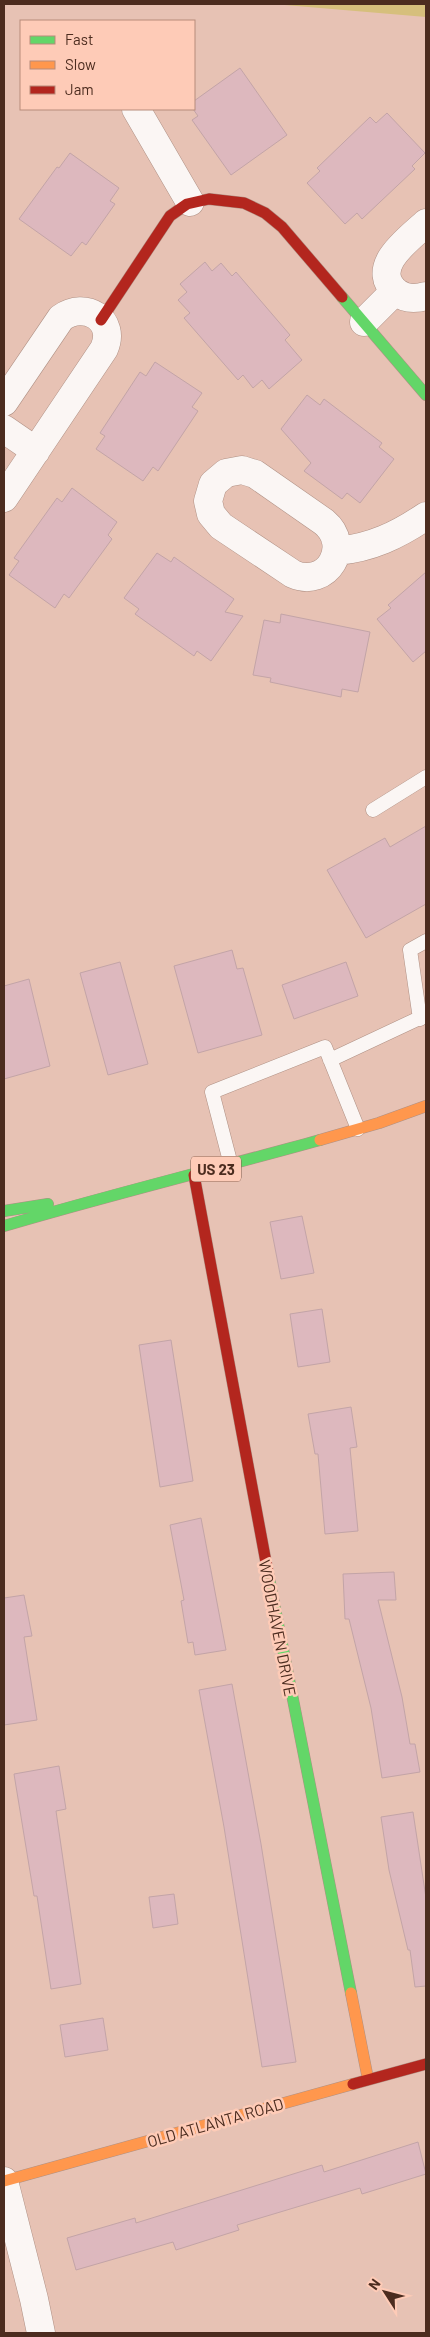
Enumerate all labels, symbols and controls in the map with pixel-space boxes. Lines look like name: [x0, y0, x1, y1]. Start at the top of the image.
legend: [20, 20, 195, 110]
text: Fast: [65, 30, 93, 48]
text: Slow: [65, 55, 96, 73]
text: Jam: [65, 80, 94, 98]
road number: US 23: [191, 1156, 241, 1182]
street label: WOODHAVEN DRIVE: [255, 1558, 301, 1698]
street label: OLD ATLANTA ROAD: [145, 2093, 285, 2151]
north arrow: [360, 2267, 410, 2317]
text: N: [364, 2275, 384, 2293]

